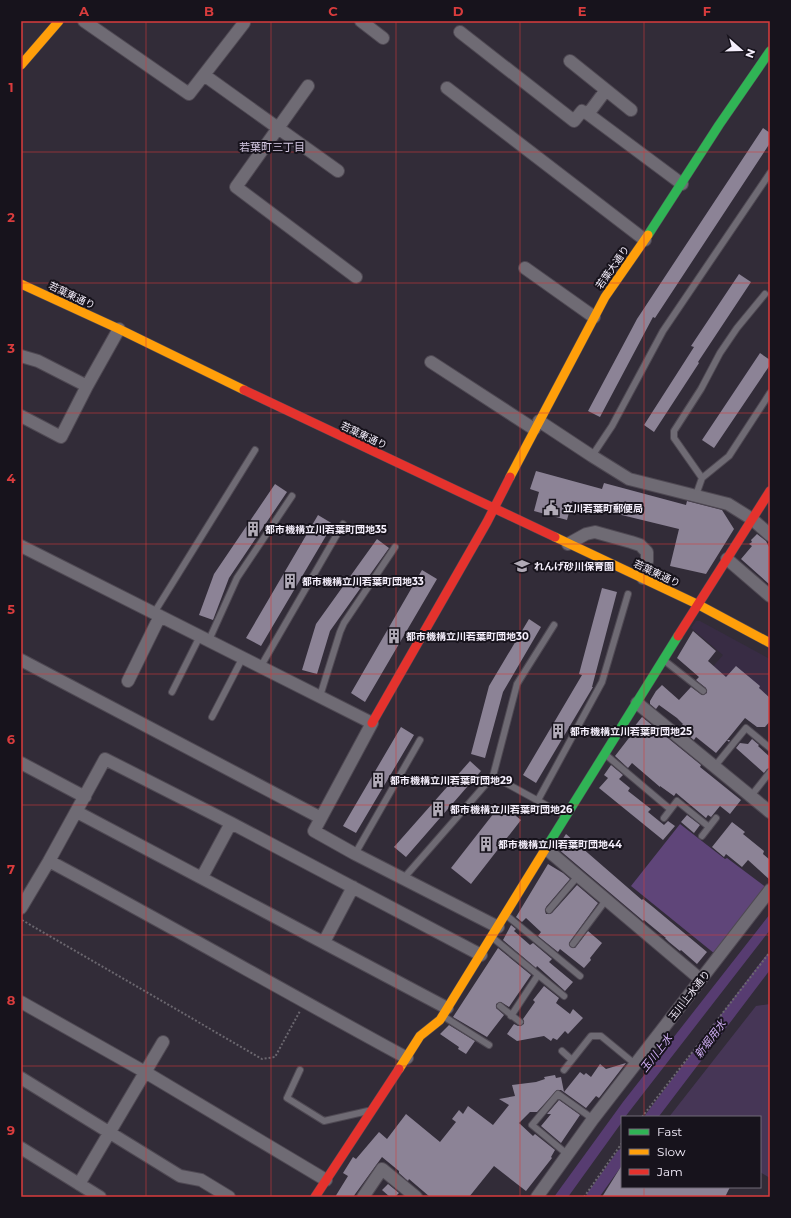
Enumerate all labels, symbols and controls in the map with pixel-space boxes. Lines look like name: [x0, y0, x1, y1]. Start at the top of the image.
text: A: [78, 3, 90, 19]
text: B: [204, 3, 214, 19]
text: C: [328, 3, 338, 19]
text: D: [453, 3, 464, 19]
text: E: [578, 3, 587, 19]
text: F: [703, 3, 711, 19]
north arrow: [721, 30, 761, 70]
text: N: [742, 47, 758, 60]
text: 1: [8, 79, 14, 95]
district label: 若葉町三丁目: [239, 140, 305, 154]
text: 2: [7, 209, 15, 225]
street label: 若葉大通り: [593, 243, 632, 291]
street label: 若葉東通り: [46, 279, 97, 312]
text: 3: [6, 340, 15, 356]
street label: 若葉東通り: [338, 419, 389, 452]
text: 4: [7, 470, 16, 486]
public building icon: 立川若葉町郵便局: [542, 499, 560, 517]
place label: 立川若葉町郵便局: [563, 502, 643, 515]
building icon: 都市機構立川若葉町団地35: [244, 520, 262, 538]
place label: 都市機構立川若葉町団地35: [265, 523, 387, 536]
school or university icon: れんげ砂川保育園: [513, 557, 531, 575]
street label: 若葉東通り: [631, 557, 682, 590]
place label: れんげ砂川保育園: [534, 560, 614, 573]
building icon: 都市機構立川若葉町団地33: [281, 572, 299, 590]
place label: 都市機構立川若葉町団地33: [302, 575, 424, 588]
text: 5: [7, 601, 15, 617]
building icon: 都市機構立川若葉町団地30: [385, 627, 403, 645]
place label: 都市機構立川若葉町団地30: [406, 630, 529, 643]
building icon: 都市機構立川若葉町団地25: [549, 722, 567, 740]
place label: 都市機構立川若葉町団地25: [570, 725, 692, 738]
text: 6: [7, 731, 16, 747]
building icon: 都市機構立川若葉町団地29: [369, 771, 387, 789]
place label: 都市機構立川若葉町団地29: [390, 774, 512, 787]
building icon: 都市機構立川若葉町団地26: [429, 800, 447, 818]
place label: 都市機構立川若葉町団地26: [450, 803, 573, 816]
building icon: 都市機構立川若葉町団地44: [477, 835, 495, 853]
place label: 都市機構立川若葉町団地44: [498, 838, 622, 851]
text: 7: [7, 861, 15, 877]
street label: 玉川上水通り: [666, 968, 713, 1023]
text: 8: [7, 992, 16, 1008]
water label: 新堀用水: [691, 1016, 729, 1061]
water label: 玉川上水: [637, 1031, 676, 1075]
legend: [621, 1116, 761, 1188]
text: 9: [7, 1122, 15, 1138]
text: Fast: [657, 1124, 682, 1139]
text: Slow: [657, 1144, 686, 1159]
text: Jam: [656, 1164, 683, 1179]

